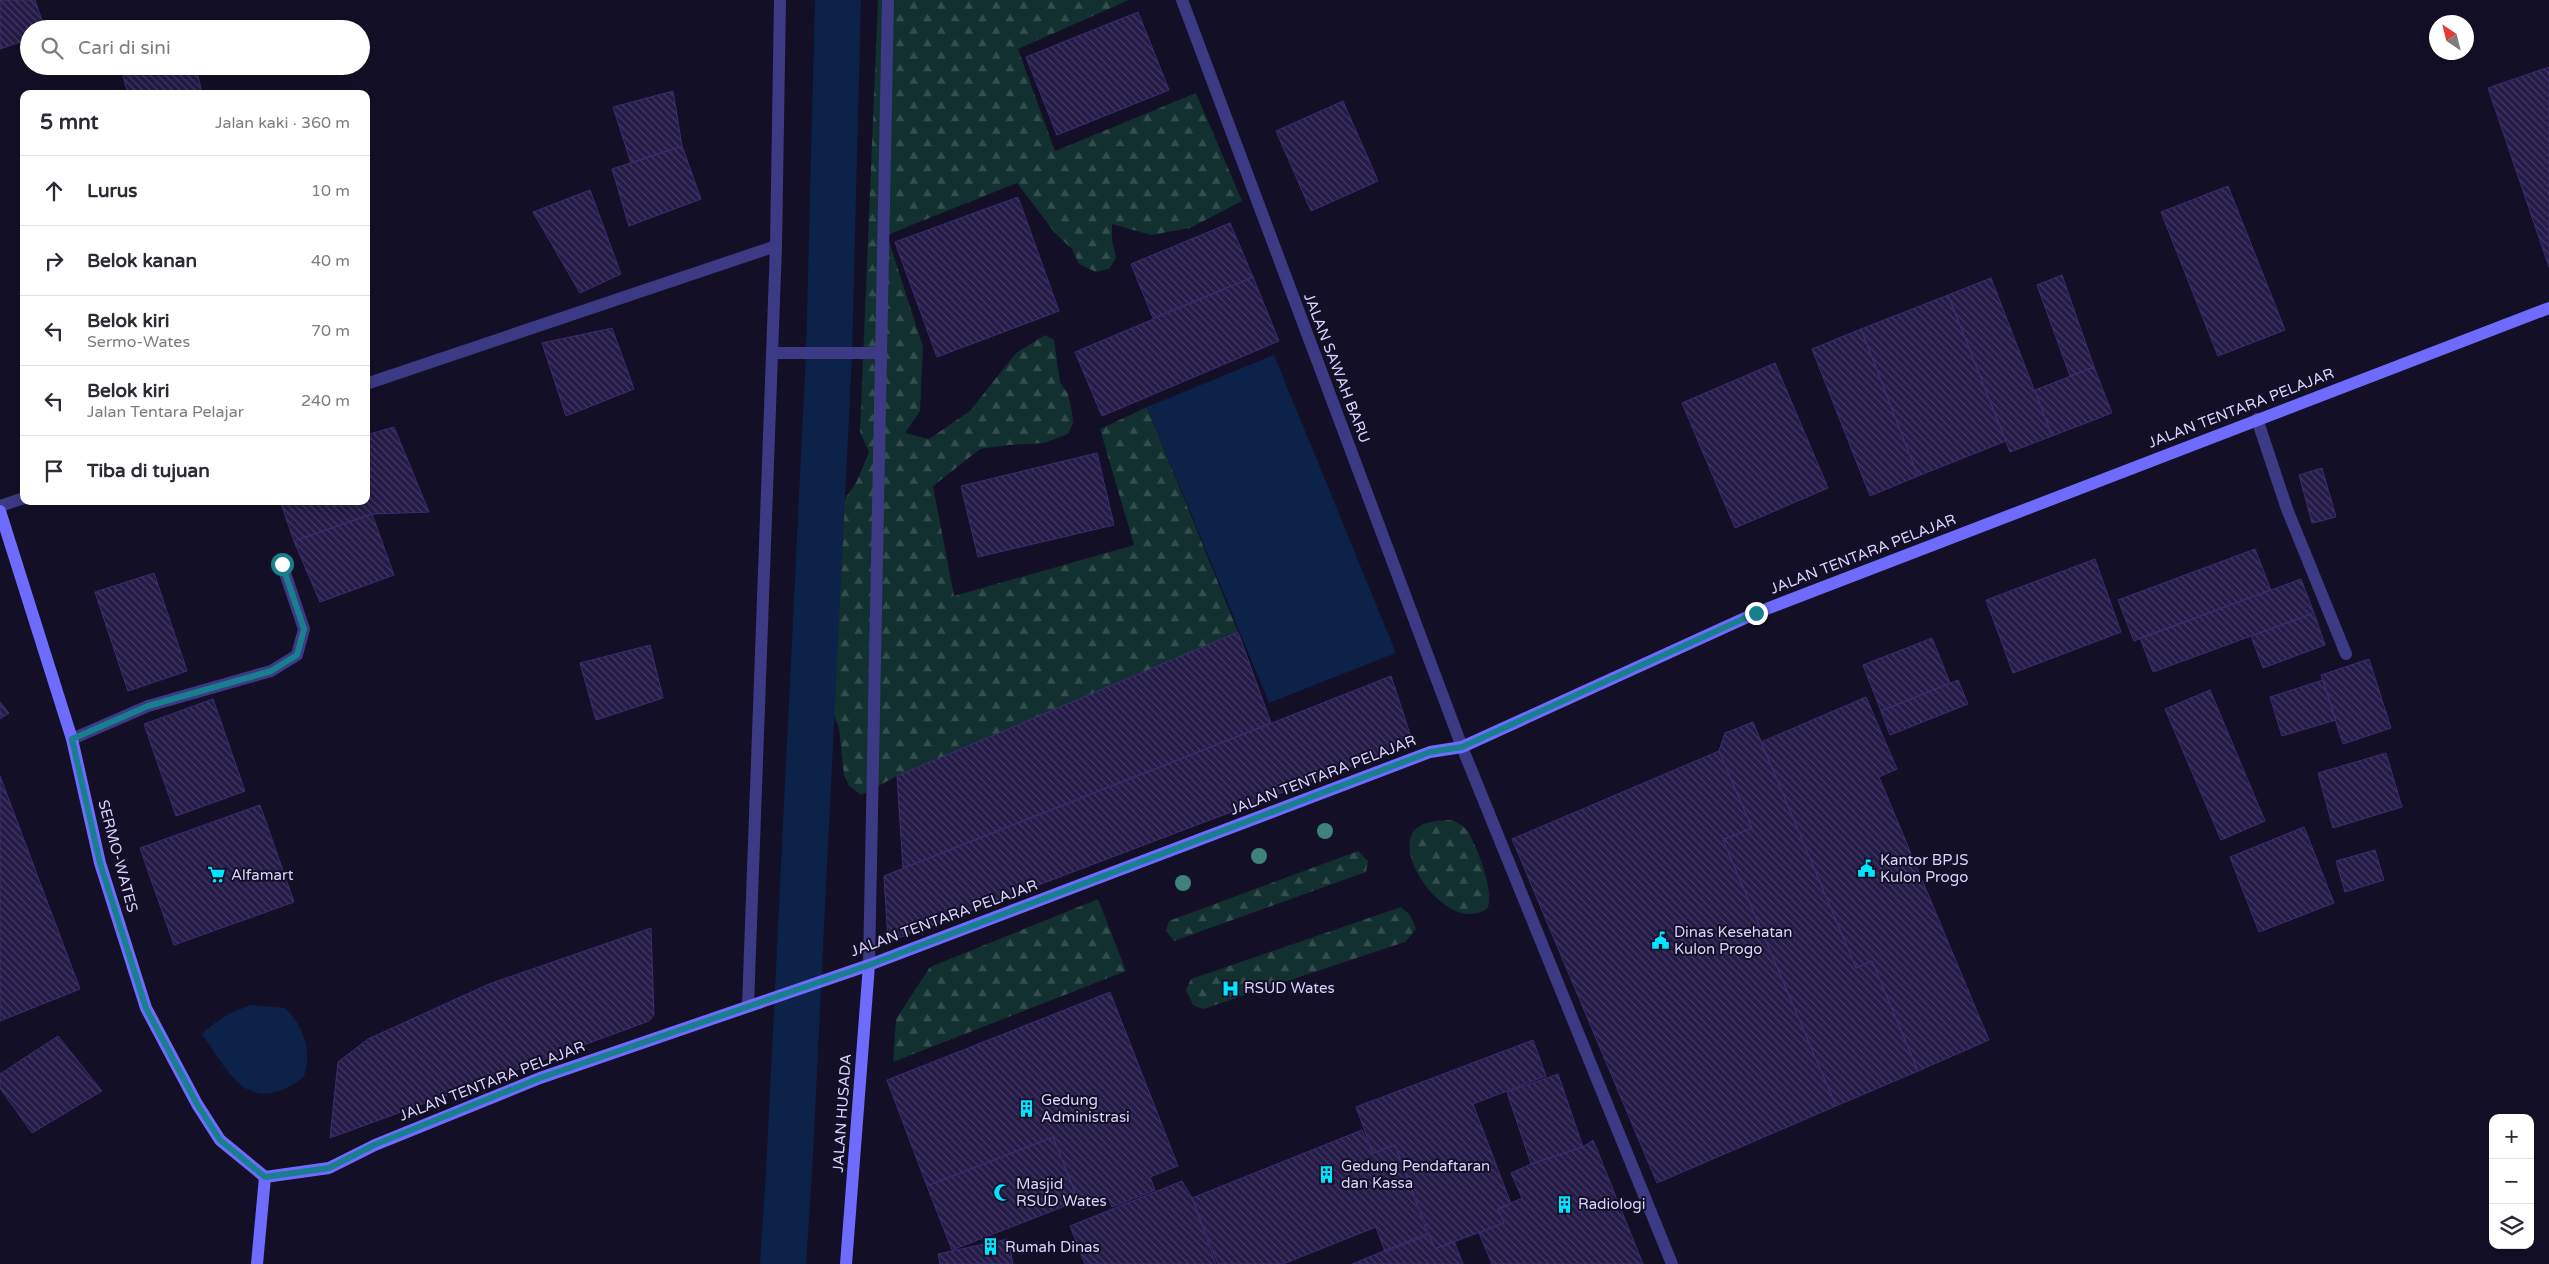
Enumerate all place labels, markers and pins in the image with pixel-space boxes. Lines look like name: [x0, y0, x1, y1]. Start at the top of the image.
place label: Kantor BPJS Kulon Progo: [1880, 851, 1969, 886]
public building icon: Kantor BPJS Kulon Progo: [1856, 859, 1876, 879]
supermarket icon: Alfamart: [207, 865, 227, 885]
place label: Alfamart: [231, 866, 294, 884]
place label: Dinas Kesehatan Kulon Progo: [1674, 923, 1792, 958]
public building icon: Dinas Kesehatan Kulon Progo: [1650, 931, 1670, 951]
hospital icon: RSUD Wates: [1220, 978, 1240, 998]
place label: RSUD Wates: [1244, 979, 1335, 997]
place label: Gedung Administrasi: [1041, 1091, 1130, 1126]
building icon: Gedung Administrasi: [1017, 1099, 1037, 1119]
place label: Gedung Pendaftaran dan Kassa: [1341, 1157, 1490, 1192]
building icon: Gedung Pendaftaran dan Kassa: [1317, 1165, 1337, 1185]
place label: Masjid RSUD Wates: [1016, 1175, 1107, 1210]
mosque icon: Masjid RSUD Wates: [992, 1183, 1012, 1203]
building icon: Radiologi: [1554, 1194, 1574, 1214]
place label: Radiologi: [1578, 1195, 1646, 1213]
building icon: Rumah Dinas: [981, 1237, 1001, 1257]
place label: Rumah Dinas: [1005, 1238, 1100, 1256]

